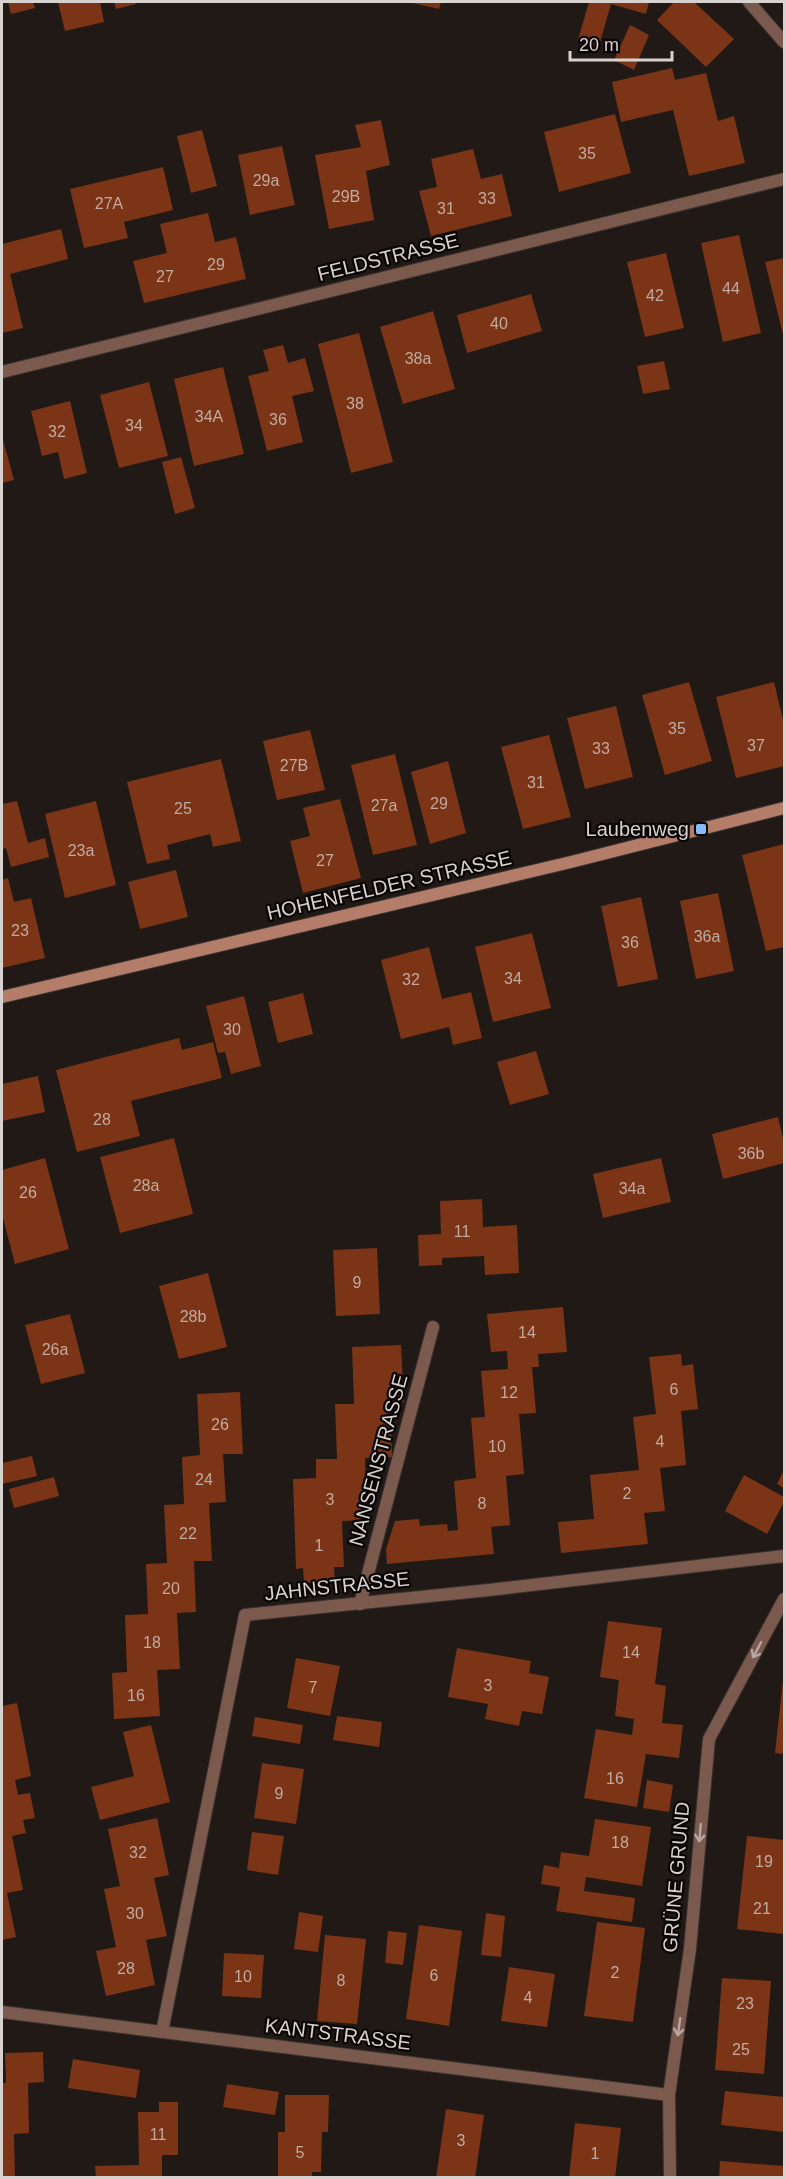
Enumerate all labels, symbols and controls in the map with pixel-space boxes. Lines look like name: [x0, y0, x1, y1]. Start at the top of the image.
scale bar: [570, 24, 672, 62]
text: 20 m: [579, 35, 619, 55]
house number: 35: [578, 145, 596, 162]
house number: 29a: [253, 172, 279, 189]
house number: 29B: [332, 188, 360, 205]
house number: 33: [478, 190, 496, 207]
house number: 27A: [95, 195, 124, 212]
house number: 31: [437, 200, 455, 217]
street label: FELDSTRASSE: [315, 229, 461, 285]
house number: 29: [207, 256, 225, 273]
house number: 27: [156, 268, 174, 285]
house number: 44: [722, 280, 740, 297]
house number: 42: [646, 287, 664, 304]
house number: 40: [490, 315, 508, 332]
house number: 38a: [405, 350, 431, 367]
house number: 38: [346, 395, 364, 412]
house number: 34A: [195, 408, 224, 425]
house number: 36: [269, 411, 287, 428]
house number: 34: [125, 417, 143, 434]
house number: 32: [48, 423, 66, 440]
house number: 35: [668, 720, 686, 737]
house number: 37: [747, 737, 765, 754]
house number: 33: [592, 740, 610, 757]
house number: 27B: [280, 757, 308, 774]
house number: 31: [527, 774, 545, 791]
house number: 29: [430, 795, 448, 812]
house number: 27a: [371, 797, 397, 814]
house number: 25: [174, 800, 192, 817]
place label: Laubenweg: [586, 818, 689, 840]
marker: Laubenweg: [694, 822, 708, 836]
house number: 23a: [68, 842, 94, 859]
street label: HOHENFELDER STRASSE: [265, 846, 513, 924]
house number: 27: [316, 852, 334, 869]
house number: 23: [11, 922, 29, 939]
house number: 36a: [694, 928, 720, 945]
house number: 36: [621, 934, 639, 951]
house number: 34: [504, 970, 522, 987]
house number: 32: [402, 971, 420, 988]
house number: 30: [223, 1021, 241, 1038]
house number: 28: [93, 1111, 111, 1128]
house number: 36b: [738, 1145, 764, 1162]
house number: 28a: [133, 1177, 159, 1194]
house number: 34a: [619, 1180, 645, 1197]
house number: 26: [19, 1184, 37, 1201]
house number: 11: [454, 1223, 470, 1240]
house number: 9: [353, 1274, 362, 1291]
house number: 28b: [180, 1308, 206, 1325]
house number: 14: [518, 1324, 536, 1341]
house number: 26a: [42, 1341, 68, 1358]
street label: NANSENSTRASSE: [345, 1372, 411, 1548]
house number: 6: [670, 1381, 679, 1398]
house number: 12: [500, 1384, 518, 1401]
house number: 26: [211, 1416, 229, 1433]
house number: 4: [656, 1433, 665, 1450]
house number: 10: [488, 1438, 506, 1455]
house number: 24: [195, 1471, 213, 1488]
house number: 2: [623, 1485, 632, 1502]
house number: 3: [326, 1491, 335, 1508]
house number: 8: [478, 1495, 487, 1512]
house number: 22: [179, 1525, 197, 1542]
house number: 1: [315, 1537, 324, 1554]
street label: JAHNSTRASSE: [263, 1567, 411, 1605]
house number: 20: [162, 1580, 180, 1597]
house number: 18: [143, 1634, 161, 1651]
one-way arrow: [751, 1641, 762, 1659]
house number: 14: [622, 1644, 640, 1661]
house number: 3: [484, 1677, 493, 1694]
house number: 7: [309, 1679, 318, 1696]
house number: 16: [127, 1687, 145, 1704]
house number: 16: [606, 1770, 624, 1787]
house number: 9: [275, 1785, 284, 1802]
street label: GRÜNE GRUND: [658, 1801, 694, 1953]
one-way arrow: [695, 1822, 706, 1842]
house number: 18: [611, 1834, 629, 1851]
house number: 32: [129, 1844, 147, 1861]
house number: 19: [755, 1853, 773, 1870]
house number: 21: [753, 1900, 771, 1917]
house number: 30: [126, 1905, 144, 1922]
house number: 28: [117, 1960, 135, 1977]
house number: 2: [611, 1964, 620, 1981]
house number: 6: [430, 1967, 439, 1984]
house number: 10: [234, 1968, 252, 1985]
house number: 8: [337, 1972, 346, 1989]
house number: 4: [524, 1989, 533, 2006]
house number: 23: [736, 1995, 754, 2012]
street label: KANTSTRASSE: [264, 2014, 412, 2054]
one-way arrow: [673, 2016, 684, 2036]
house number: 25: [732, 2041, 750, 2058]
house number: 11: [150, 2126, 166, 2143]
house number: 3: [457, 2132, 466, 2149]
house number: 5: [296, 2144, 305, 2161]
house number: 1: [591, 2145, 600, 2162]

